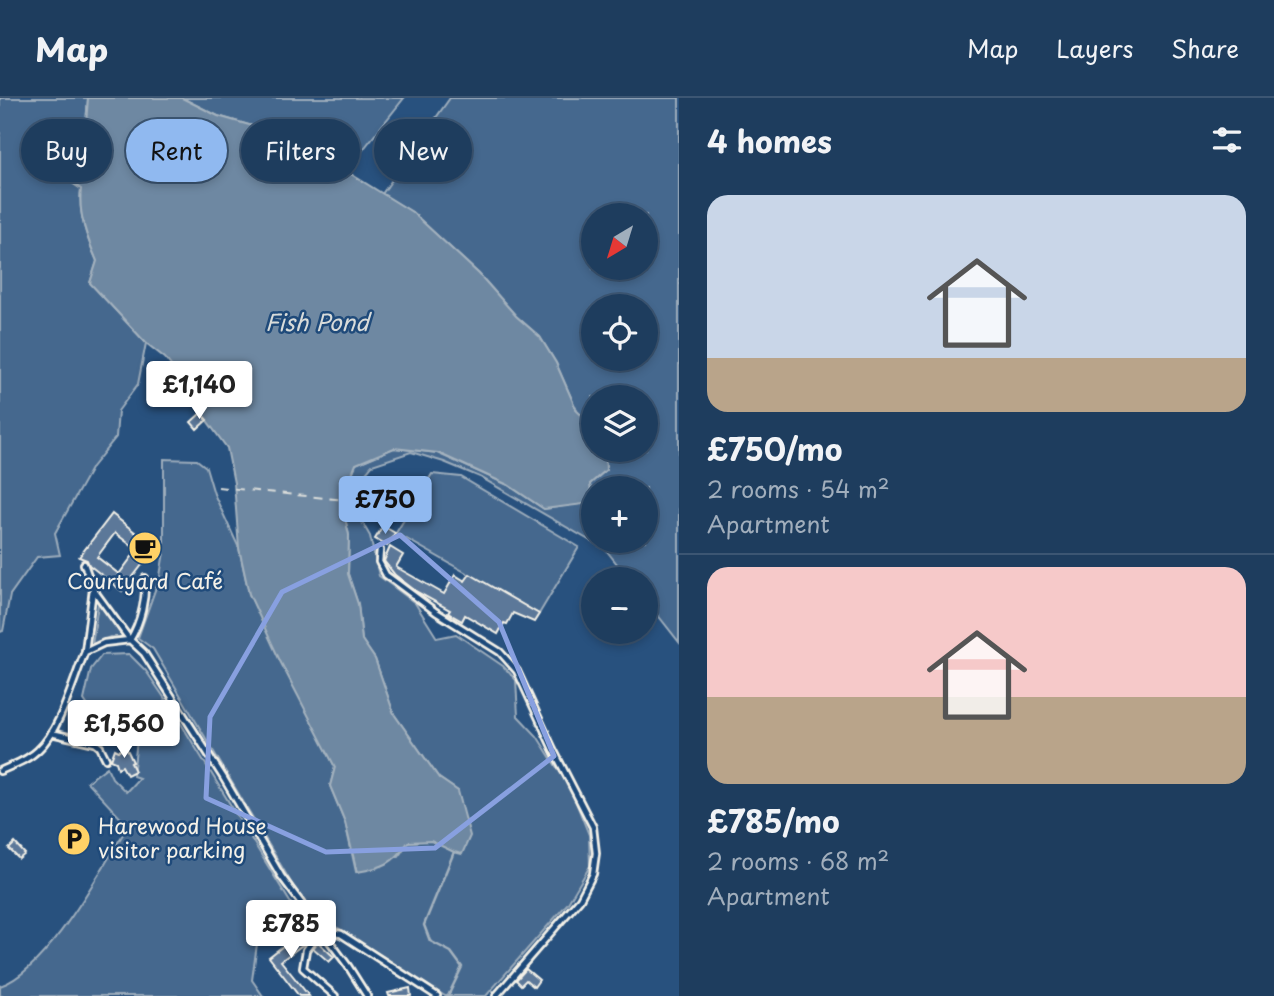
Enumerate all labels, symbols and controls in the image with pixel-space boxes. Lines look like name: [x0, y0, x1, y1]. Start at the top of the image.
text: Map: [35, 23, 108, 73]
text: Map: [967, 30, 1018, 66]
text: Layers: [1056, 30, 1133, 66]
text: Share: [1171, 30, 1239, 66]
text: 4 homes: [707, 118, 832, 163]
chip: Buy: [21, 119, 112, 182]
chip: Rent: [126, 119, 227, 182]
chip: Filters: [241, 119, 360, 182]
chip: New: [374, 119, 472, 182]
icon: filters: [1208, 121, 1246, 159]
north arrow: [581, 203, 658, 280]
map controls: [581, 203, 658, 644]
icon: home: [914, 240, 1040, 366]
button: locate: [581, 294, 658, 371]
water label: Fish Pond: [265, 304, 372, 339]
pin: £1,140: [142, 362, 256, 421]
text: £1,140: [162, 366, 236, 401]
button: layers: [581, 385, 658, 462]
text: £750/mo: [707, 426, 842, 471]
text: 2 rooms · 54 m²: [707, 471, 890, 506]
pin: £750: [344, 476, 426, 536]
button: +: [581, 476, 658, 553]
text: £750: [355, 481, 415, 516]
text: Apartment: [707, 506, 830, 541]
cafe icon: Courtyard Café: [126, 529, 164, 567]
place label: Courtyard Café: [67, 564, 223, 596]
button: −: [581, 567, 658, 644]
icon: home: [914, 612, 1040, 738]
pin: £1,560: [67, 700, 181, 760]
text: £1,560: [84, 705, 164, 740]
text: £785/mo: [707, 798, 840, 843]
place label: Harewood House visitor parking: [98, 809, 267, 865]
parking icon: Harewood House visitor parking: [55, 820, 93, 858]
text: 2 rooms · 68 m²: [707, 843, 889, 878]
text: Apartment: [707, 878, 830, 913]
pin: £785: [250, 900, 332, 960]
text: £785: [262, 905, 320, 940]

